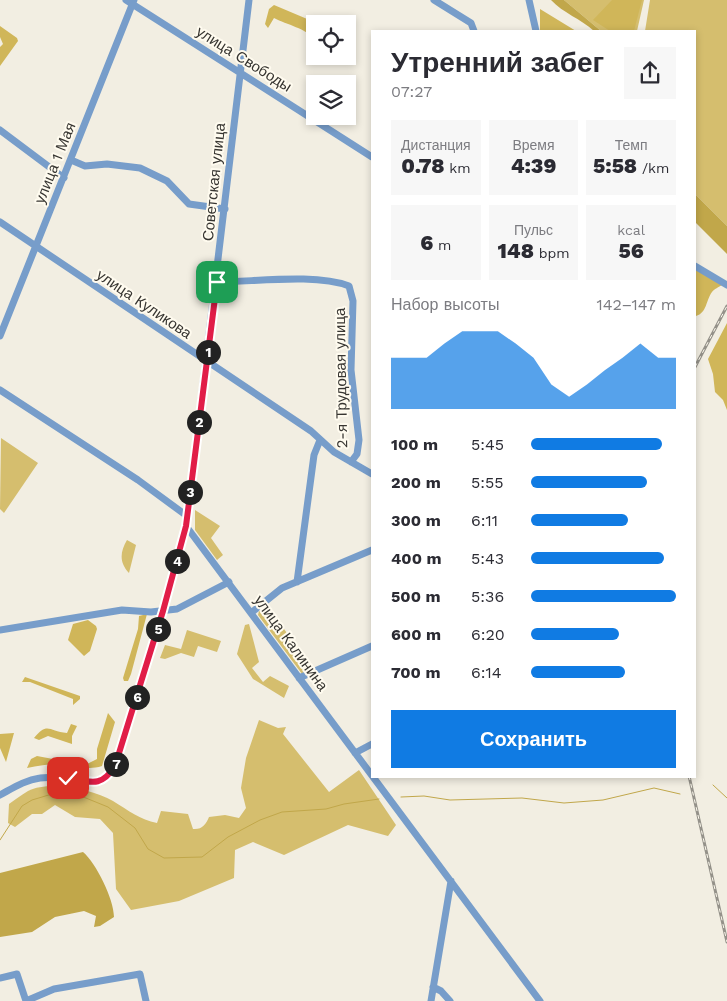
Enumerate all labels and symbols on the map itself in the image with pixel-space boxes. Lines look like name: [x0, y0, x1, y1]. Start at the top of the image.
street label: улица Свободы: [193, 22, 295, 96]
street label: улица 1 Мая: [31, 120, 79, 206]
street label: Советская улица: [199, 121, 229, 242]
pin: [196, 261, 238, 303]
street label: улица Куликова: [93, 266, 195, 343]
street label: 2-я Трудовая улица: [331, 307, 351, 448]
pin: 1: [196, 340, 220, 364]
pin: 2: [186, 410, 212, 434]
pin: 3: [178, 480, 202, 504]
pin: 4: [164, 548, 190, 574]
street label: улица Калинина: [250, 592, 332, 695]
pin: 5: [146, 616, 170, 642]
pin: 6: [124, 684, 150, 710]
pin: 7: [104, 752, 128, 776]
pin: [47, 757, 89, 799]

